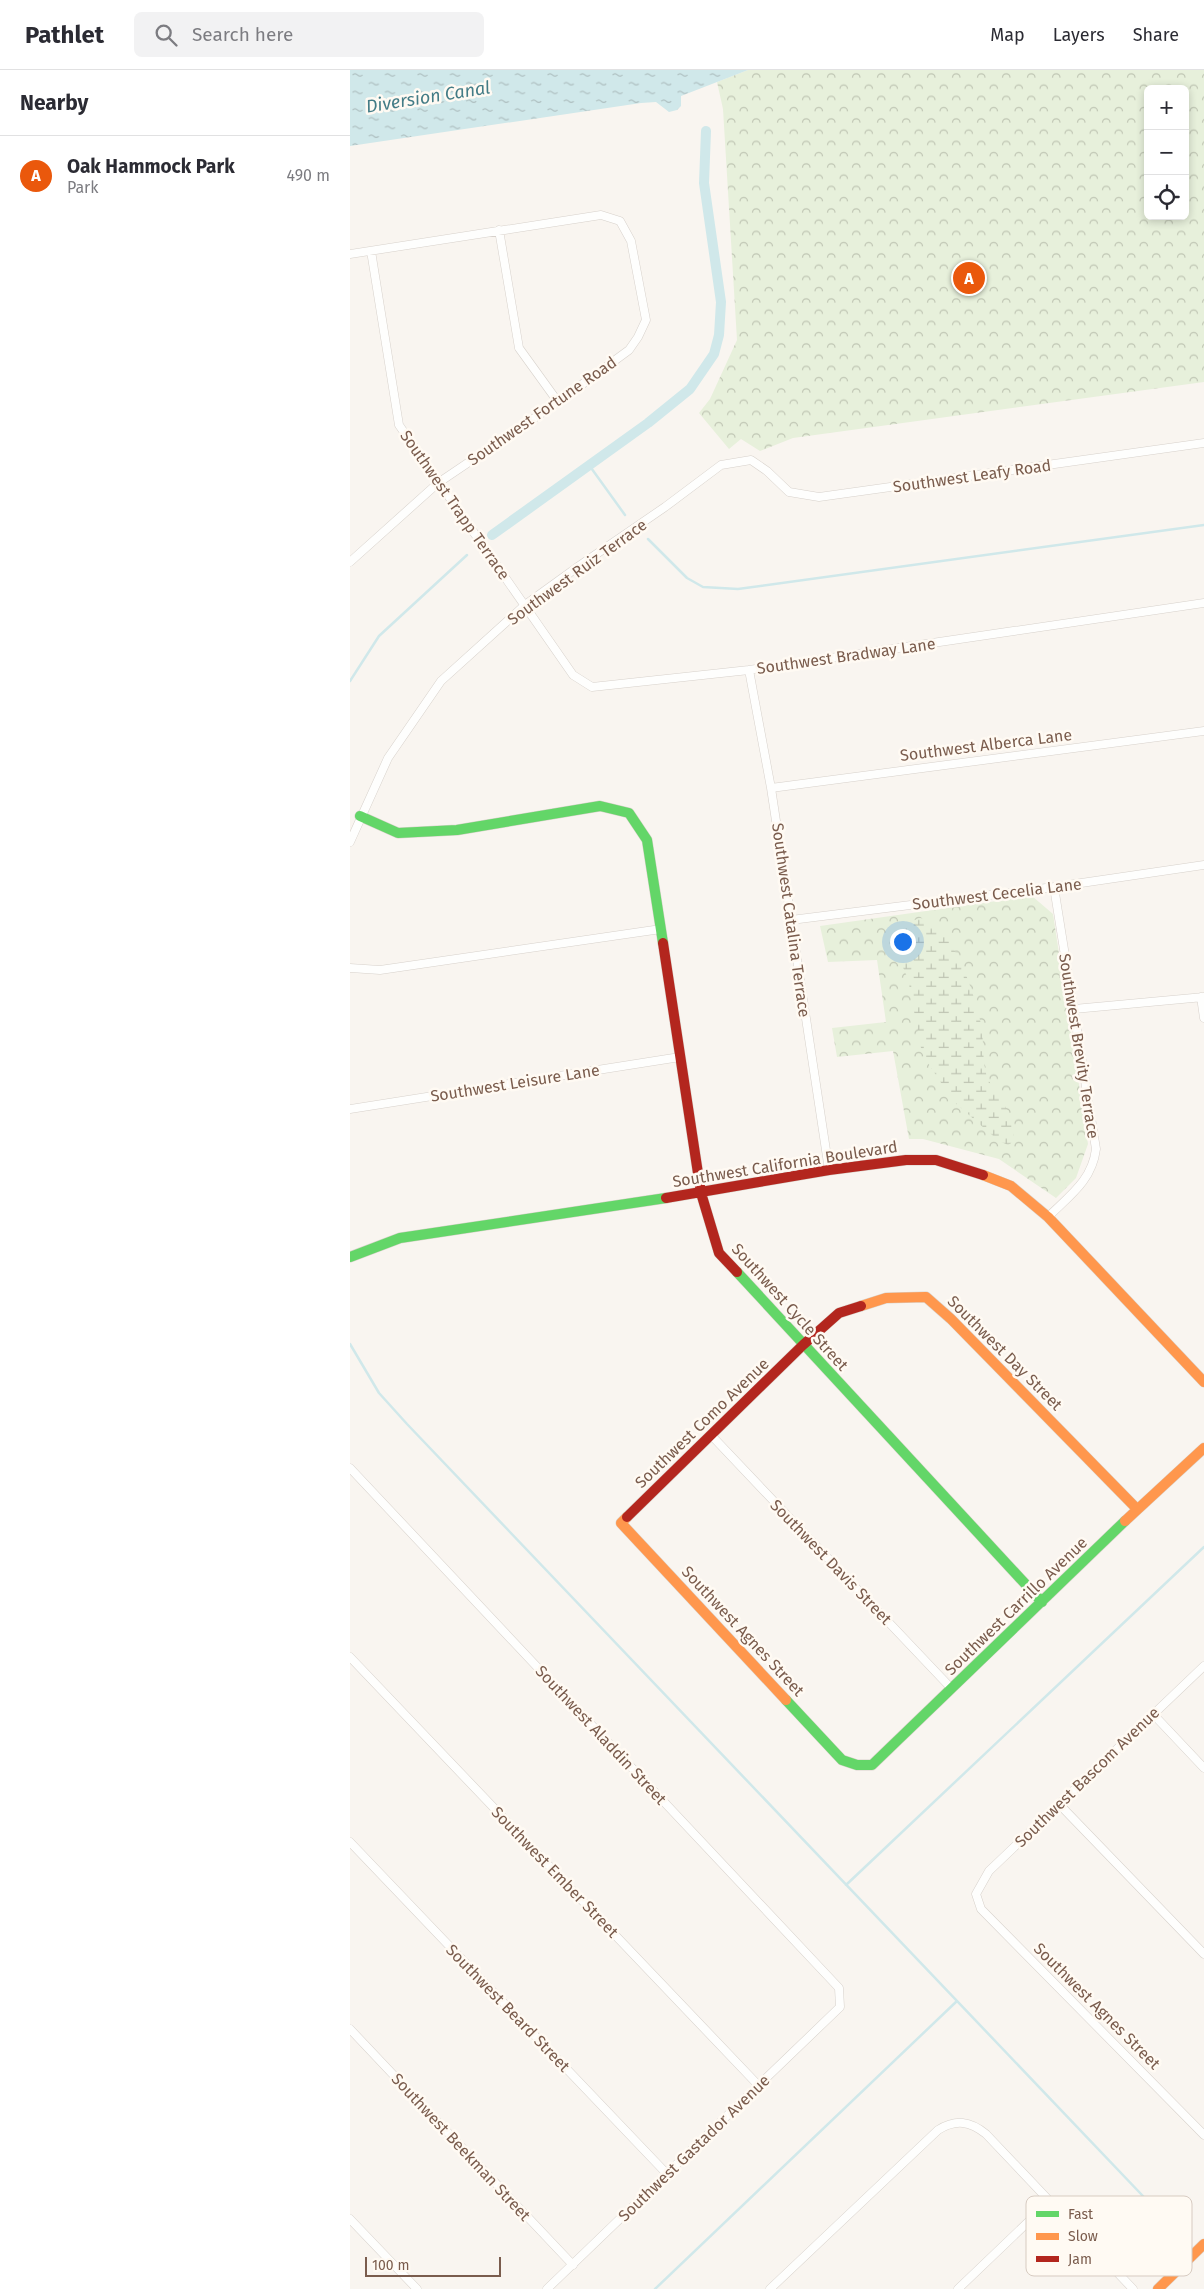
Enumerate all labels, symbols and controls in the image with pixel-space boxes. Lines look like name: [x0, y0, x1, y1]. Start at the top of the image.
search box: [134, 12, 484, 57]
text: Pathlet: [25, 21, 104, 49]
icon: search: [152, 21, 180, 49]
text: Search here: [192, 23, 293, 46]
text: Map: [990, 24, 1025, 46]
text: Layers: [1053, 24, 1105, 46]
text: Share: [1133, 24, 1179, 46]
water label: Diversion Canal: [364, 76, 492, 118]
map controls: [1144, 85, 1189, 220]
button: +: [1144, 85, 1189, 130]
text: Nearby: [20, 90, 88, 116]
button: −: [1144, 130, 1189, 175]
text: Oak Hammock Park: [67, 155, 235, 178]
text: A: [31, 166, 41, 185]
text: 490 m: [287, 166, 330, 185]
button: locate: [1144, 175, 1189, 220]
text: Park: [67, 178, 99, 197]
pin: A: [953, 259, 985, 297]
street label: Southwest Fortune Road: [464, 352, 620, 470]
street label: Southwest Trapp Terrace: [396, 427, 514, 583]
street label: Southwest Leafy Road: [892, 455, 1052, 497]
street label: Southwest Ruiz Terrace: [504, 515, 650, 629]
street label: Southwest Bradway Lane: [755, 634, 937, 678]
street label: Southwest Alberca Lane: [899, 725, 1073, 765]
street label: Southwest Catalina Terrace: [768, 822, 814, 1018]
street label: Southwest Cecelia Lane: [911, 874, 1083, 914]
your location: [890, 929, 916, 955]
street label: Southwest Brevity Terrace: [1055, 952, 1103, 1140]
street label: Southwest Leisure Lane: [429, 1060, 601, 1106]
street label: Southwest California Boulevard: [671, 1137, 899, 1191]
street label: Southwest Cycle Street: [728, 1239, 852, 1375]
street label: Southwest Day Street: [944, 1292, 1066, 1414]
street label: Southwest Como Avenue: [631, 1354, 773, 1492]
street label: Southwest Davis Street: [766, 1496, 896, 1629]
street label: Southwest Carrillo Avenue: [941, 1533, 1091, 1679]
street label: Southwest Agnes Street: [678, 1562, 808, 1700]
street label: Southwest Aladdin Street: [532, 1661, 671, 1809]
street label: Southwest Bascom Avenue: [1011, 1703, 1163, 1851]
street label: Southwest Ember Street: [488, 1803, 623, 1941]
street label: Southwest Agnes Street: [1030, 1939, 1164, 2073]
street label: Southwest Beard Street: [442, 1940, 574, 2076]
street label: Southwest Beekman Street: [388, 2069, 535, 2225]
street label: Southwest Gastador Avenue: [614, 2071, 774, 2225]
legend: [1026, 2196, 1192, 2276]
text: Fast: [1068, 2206, 1094, 2223]
text: Slow: [1068, 2228, 1098, 2245]
text: Jam: [1068, 2251, 1092, 2268]
scale bar: [365, 2254, 501, 2277]
text: 100 m: [372, 2257, 409, 2274]

